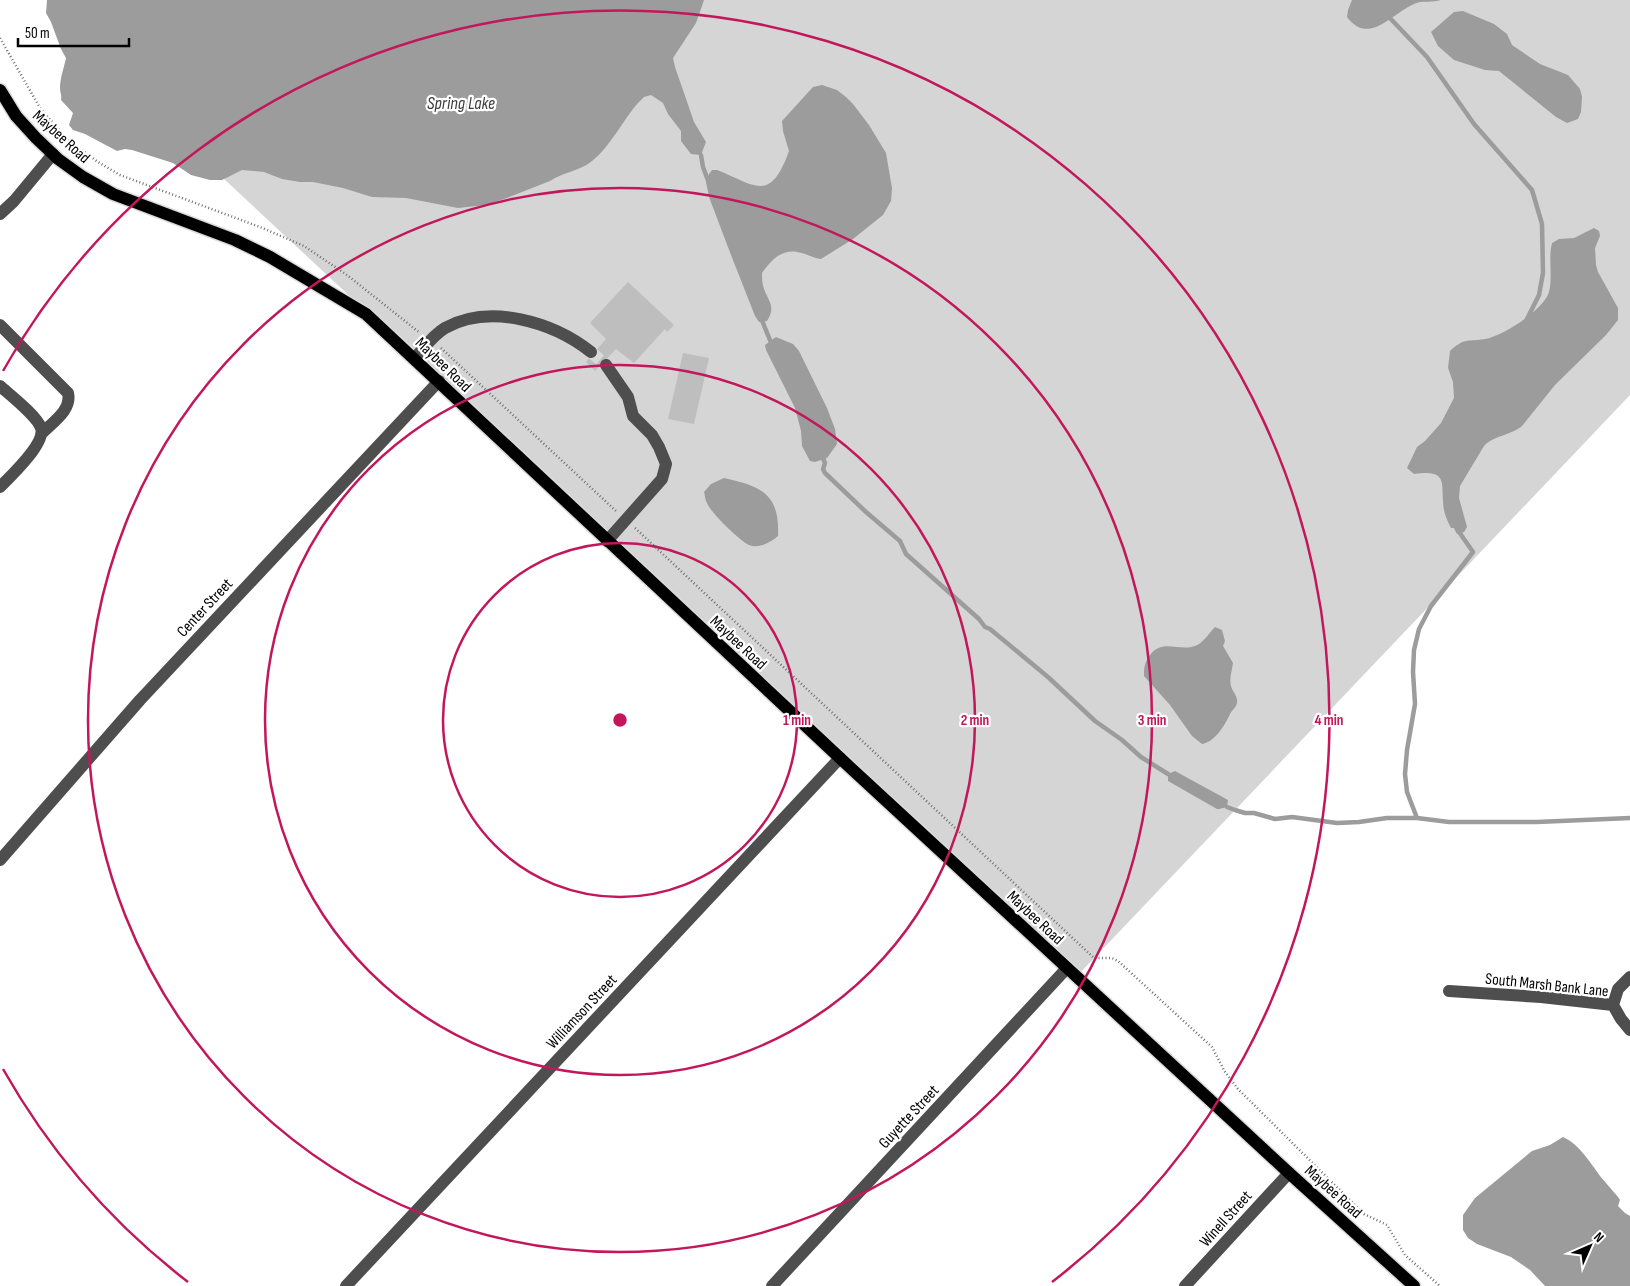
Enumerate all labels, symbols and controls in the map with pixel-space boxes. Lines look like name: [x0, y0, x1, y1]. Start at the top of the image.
scale bar: [18, 15, 129, 47]
text: 50 m: [25, 24, 50, 43]
water label: Spring Lake: [427, 93, 495, 114]
street label: Maybee Road: [28, 106, 94, 168]
street label: Maybee Road: [411, 334, 475, 396]
street label: Center Street: [173, 575, 237, 641]
street label: Maybee Road: [706, 612, 770, 674]
centre of rings: [611, 711, 629, 729]
text: 1 min: [783, 711, 811, 730]
text: 2 min: [961, 711, 989, 730]
text: 3 min: [1138, 711, 1166, 730]
text: 4 min: [1315, 711, 1343, 730]
street label: Maybee Road: [1003, 887, 1067, 949]
street label: South Marsh Bank Lane: [1484, 970, 1609, 1001]
street label: Williamson Street: [543, 971, 621, 1053]
street label: Guyette Street: [875, 1081, 943, 1153]
street label: Maybee Road: [1300, 1161, 1366, 1223]
street label: Winell Street: [1196, 1187, 1256, 1251]
north arrow: [1565, 1221, 1615, 1271]
text: N: [1590, 1229, 1607, 1246]

